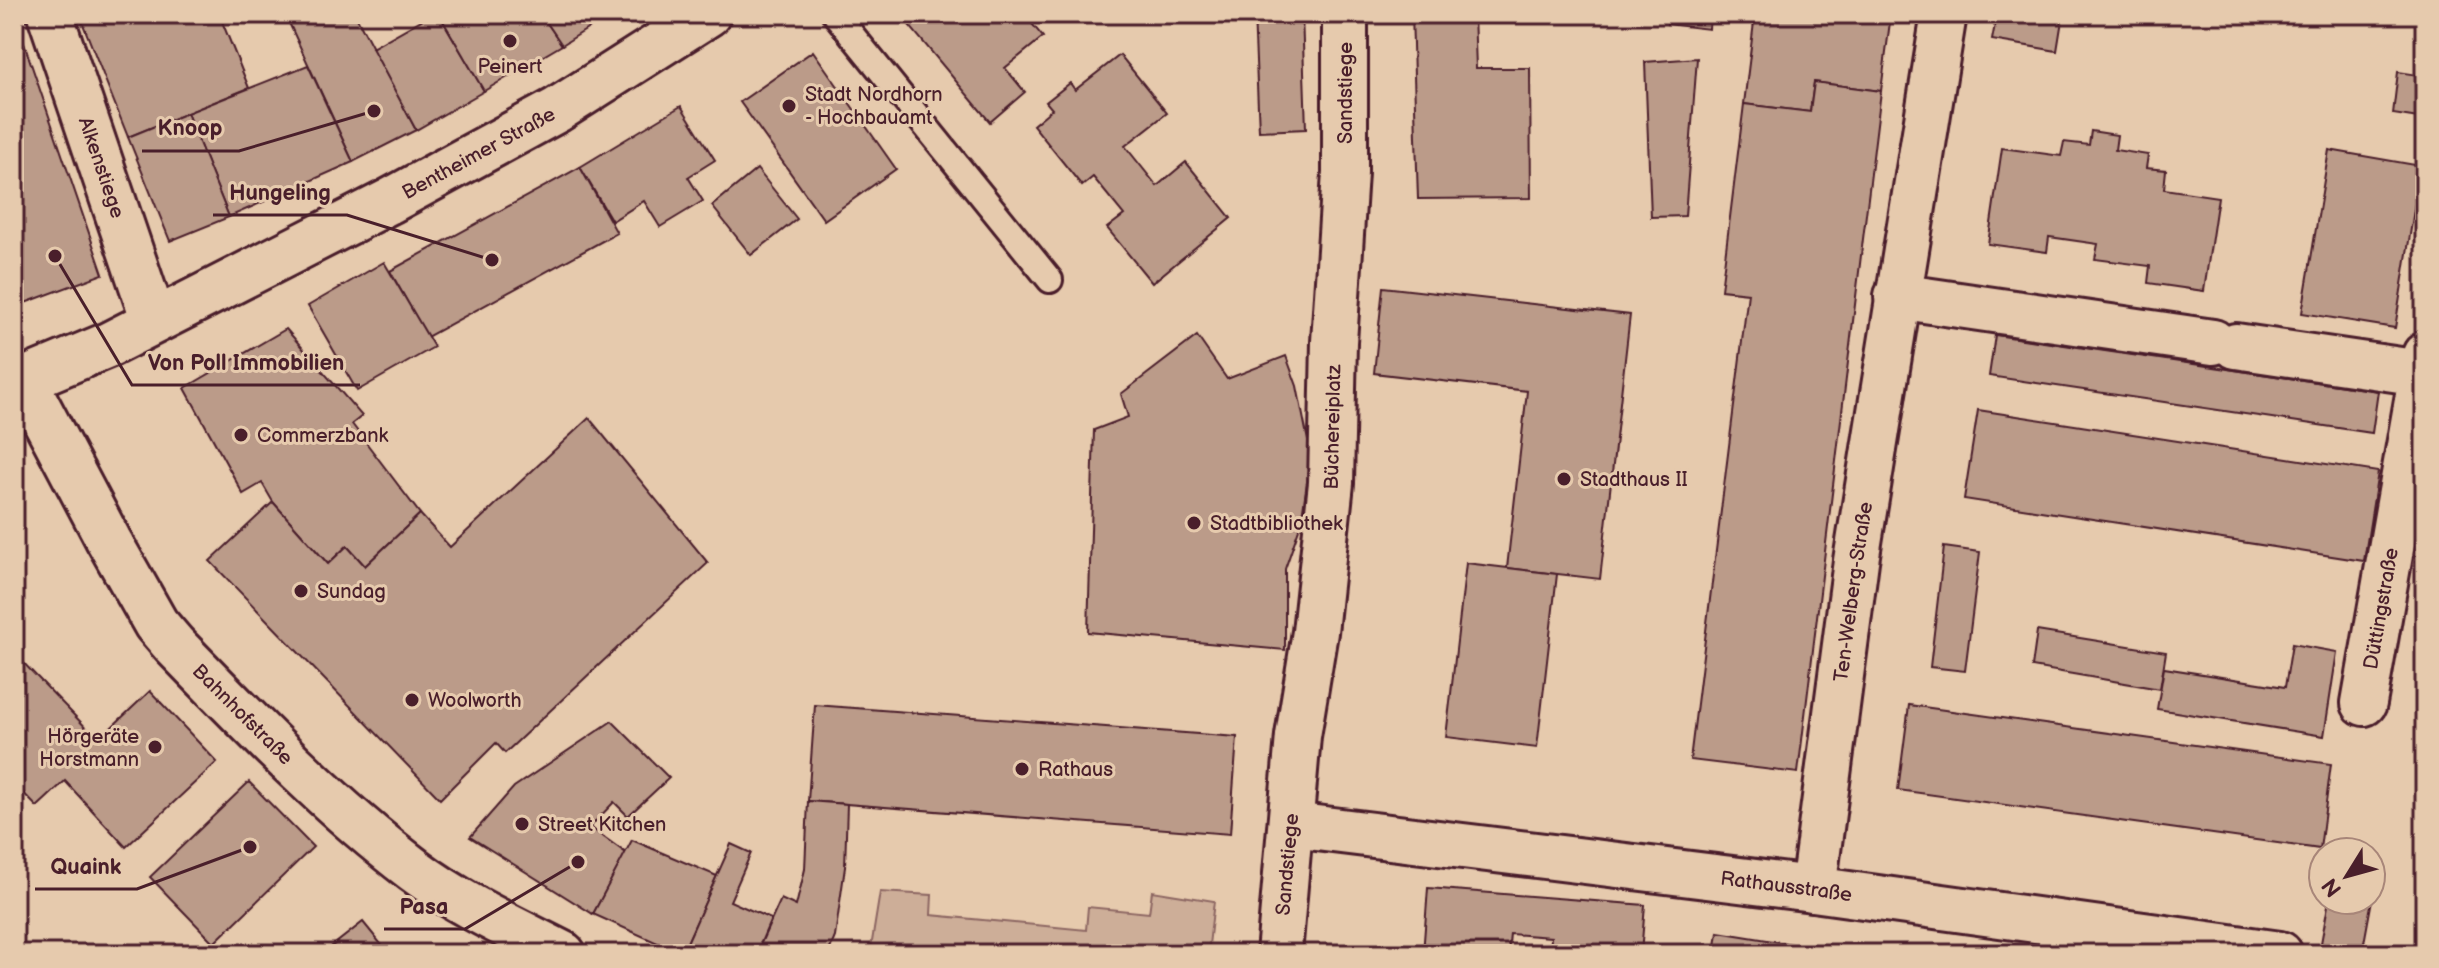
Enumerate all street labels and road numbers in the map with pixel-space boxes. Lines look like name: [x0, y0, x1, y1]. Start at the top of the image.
street label: Sandstiege: [1334, 42, 1358, 144]
street label: Bentheimer Straße: [398, 102, 560, 205]
street label: Alkenstiege: [73, 114, 129, 222]
street label: Büchereiplatz: [1320, 364, 1347, 490]
street label: Ten-Welberg-Straße: [1829, 500, 1878, 683]
street label: Düttingstraße: [2359, 546, 2404, 671]
street label: Bahnhofstraße: [187, 659, 298, 770]
street label: Sandstiege: [1271, 812, 1304, 916]
street label: Rathausstraße: [1719, 867, 1854, 907]

